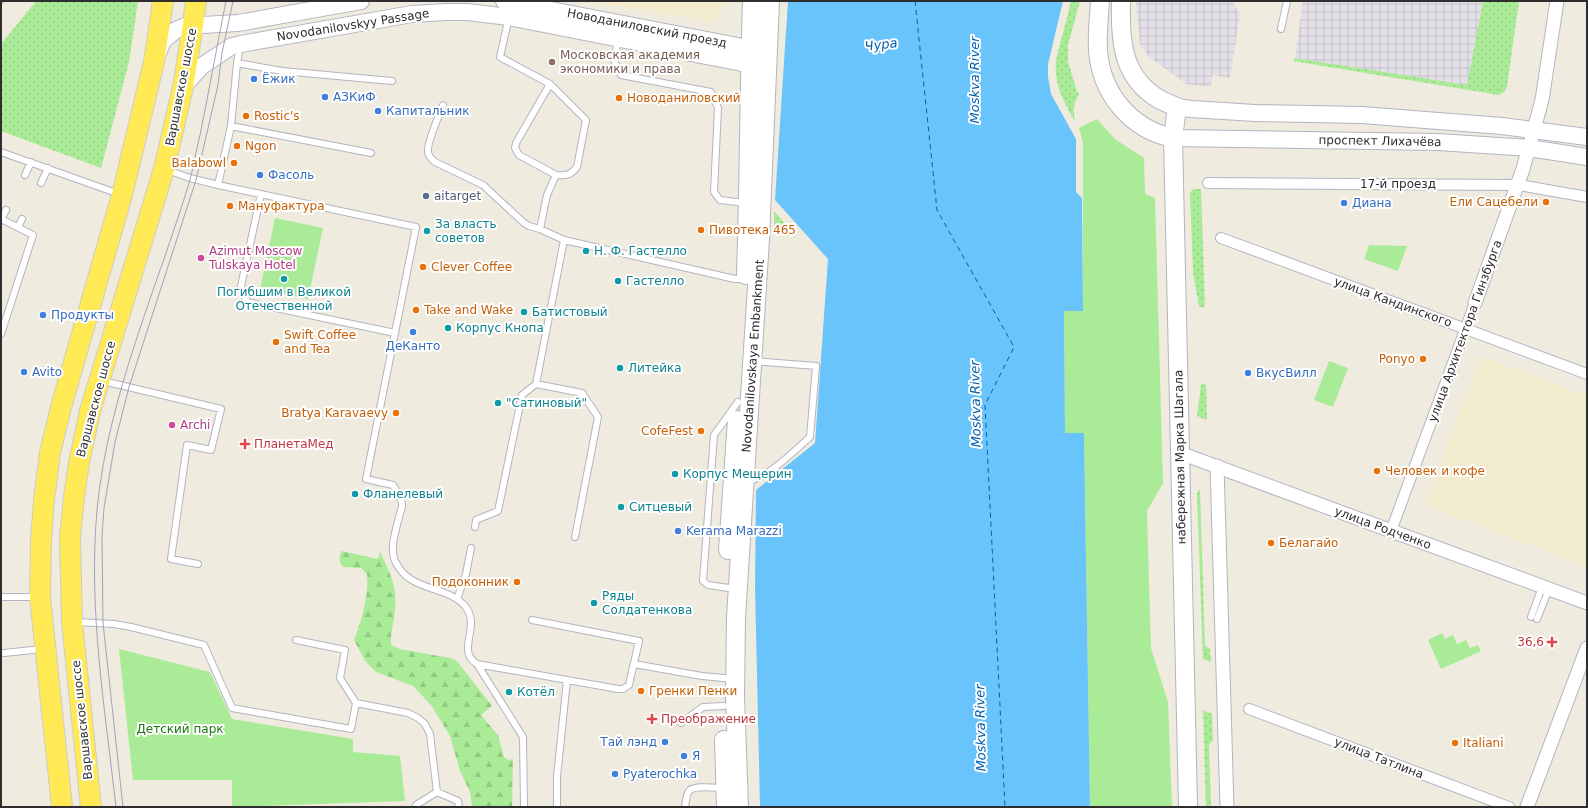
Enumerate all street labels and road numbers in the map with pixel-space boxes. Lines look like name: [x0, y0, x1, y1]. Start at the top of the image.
street label: Novodanilovskyy Passage: [276, 6, 430, 44]
street label: Новоданиловский проезд: [566, 6, 728, 50]
street label: Варшавское шоссе: [163, 27, 199, 147]
street label: проспект Лихачёва: [1318, 133, 1442, 149]
street label: 17-й проезд: [1360, 177, 1436, 191]
street label: улица Архитектора Гинзбурга: [1426, 238, 1504, 424]
street label: Novodanilovskaya Embankment: [739, 259, 767, 453]
street label: улица Кандинского: [1332, 274, 1454, 330]
street label: Варшавское шоссе: [74, 339, 118, 459]
street label: набережная Марка Шагала: [1171, 370, 1189, 544]
street label: улица Родченко: [1333, 504, 1433, 552]
street label: Варшавское шоссе: [69, 660, 95, 780]
street label: улица Татлина: [1332, 735, 1426, 781]

